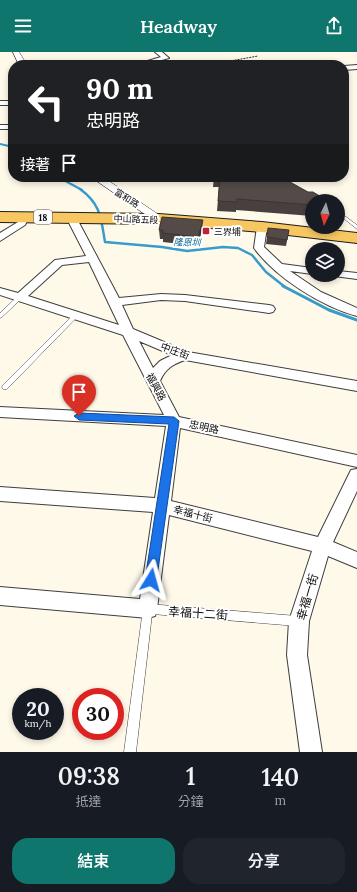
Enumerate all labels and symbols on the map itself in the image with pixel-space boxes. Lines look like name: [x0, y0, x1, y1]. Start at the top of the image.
street label: 富和路: [113, 186, 141, 210]
north arrow: [305, 194, 345, 234]
road number: 18: [34, 210, 52, 224]
street label: 中山路五段: [113, 213, 159, 225]
marker: 三界埔: [201, 226, 211, 236]
place label: 三界埔: [214, 226, 241, 237]
water label: 隆恩圳: [173, 236, 203, 248]
street label: 中庄街: [159, 340, 191, 362]
street label: 福興路: [143, 371, 169, 403]
pin: [62, 375, 96, 416]
street label: 忠明路: [188, 418, 220, 436]
street label: 幸福十街: [172, 503, 214, 525]
position arrow: [130, 559, 172, 601]
street label: 幸福一街: [293, 572, 321, 622]
street label: 幸福十二街: [168, 603, 228, 623]
speed limit sign: 30: [72, 688, 124, 740]

